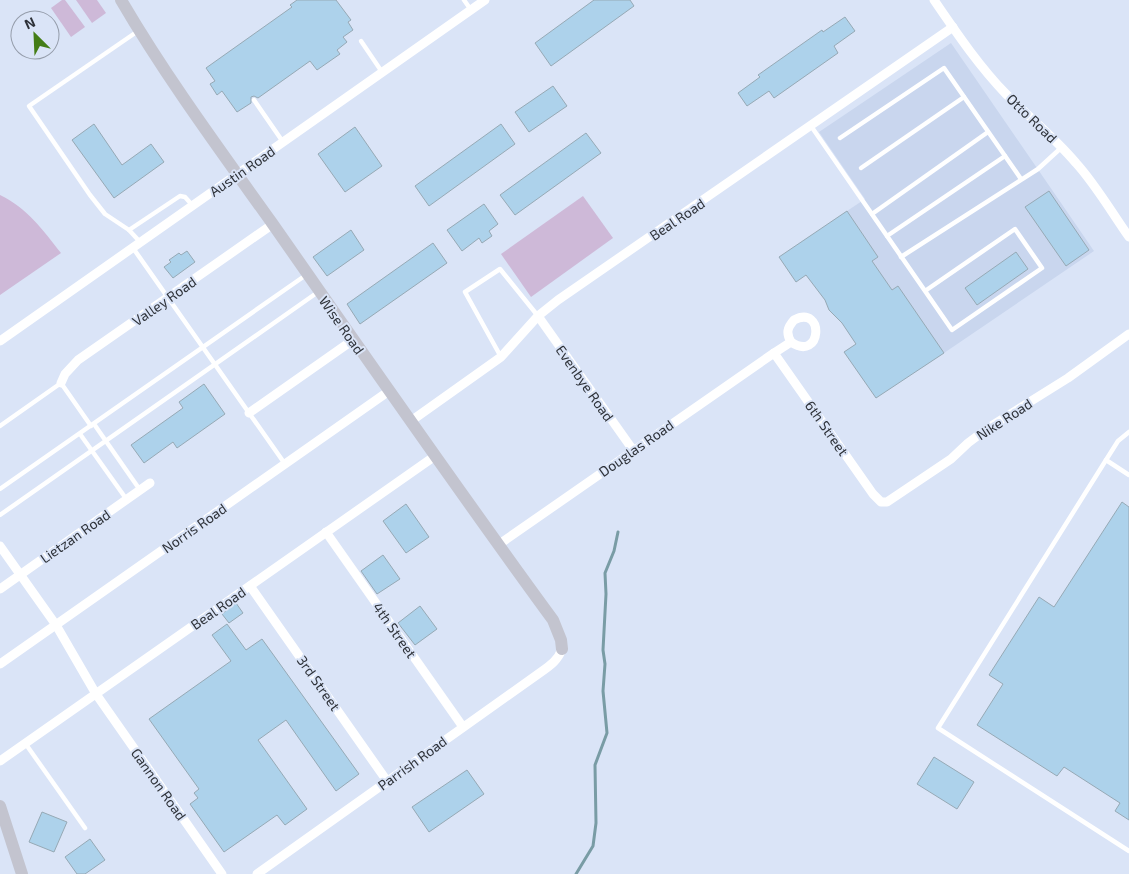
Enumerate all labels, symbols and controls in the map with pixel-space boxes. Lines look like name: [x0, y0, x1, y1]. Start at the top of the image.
north arrow: [10, 10, 60, 60]
text: N: [21, 13, 38, 32]
street label: Otto Road: [1003, 90, 1061, 146]
street label: Austin Road: [206, 142, 278, 200]
street label: Beal Road: [646, 194, 708, 244]
street label: Valley Road: [129, 273, 199, 329]
street label: Wise Road: [316, 293, 368, 357]
street label: Evenbye Road: [553, 342, 617, 424]
street label: Nike Road: [973, 395, 1035, 443]
street label: 6th Street: [802, 397, 852, 459]
street label: Douglas Road: [595, 416, 677, 480]
street label: Norris Road: [158, 500, 230, 556]
street label: Lietzan Road: [37, 506, 113, 566]
street label: Beal Road: [187, 583, 249, 633]
street label: 4th Street: [370, 599, 420, 661]
street label: 3rd Street: [294, 652, 344, 714]
street label: Parrish Road: [374, 732, 450, 794]
street label: Gannon Road: [128, 745, 190, 823]

